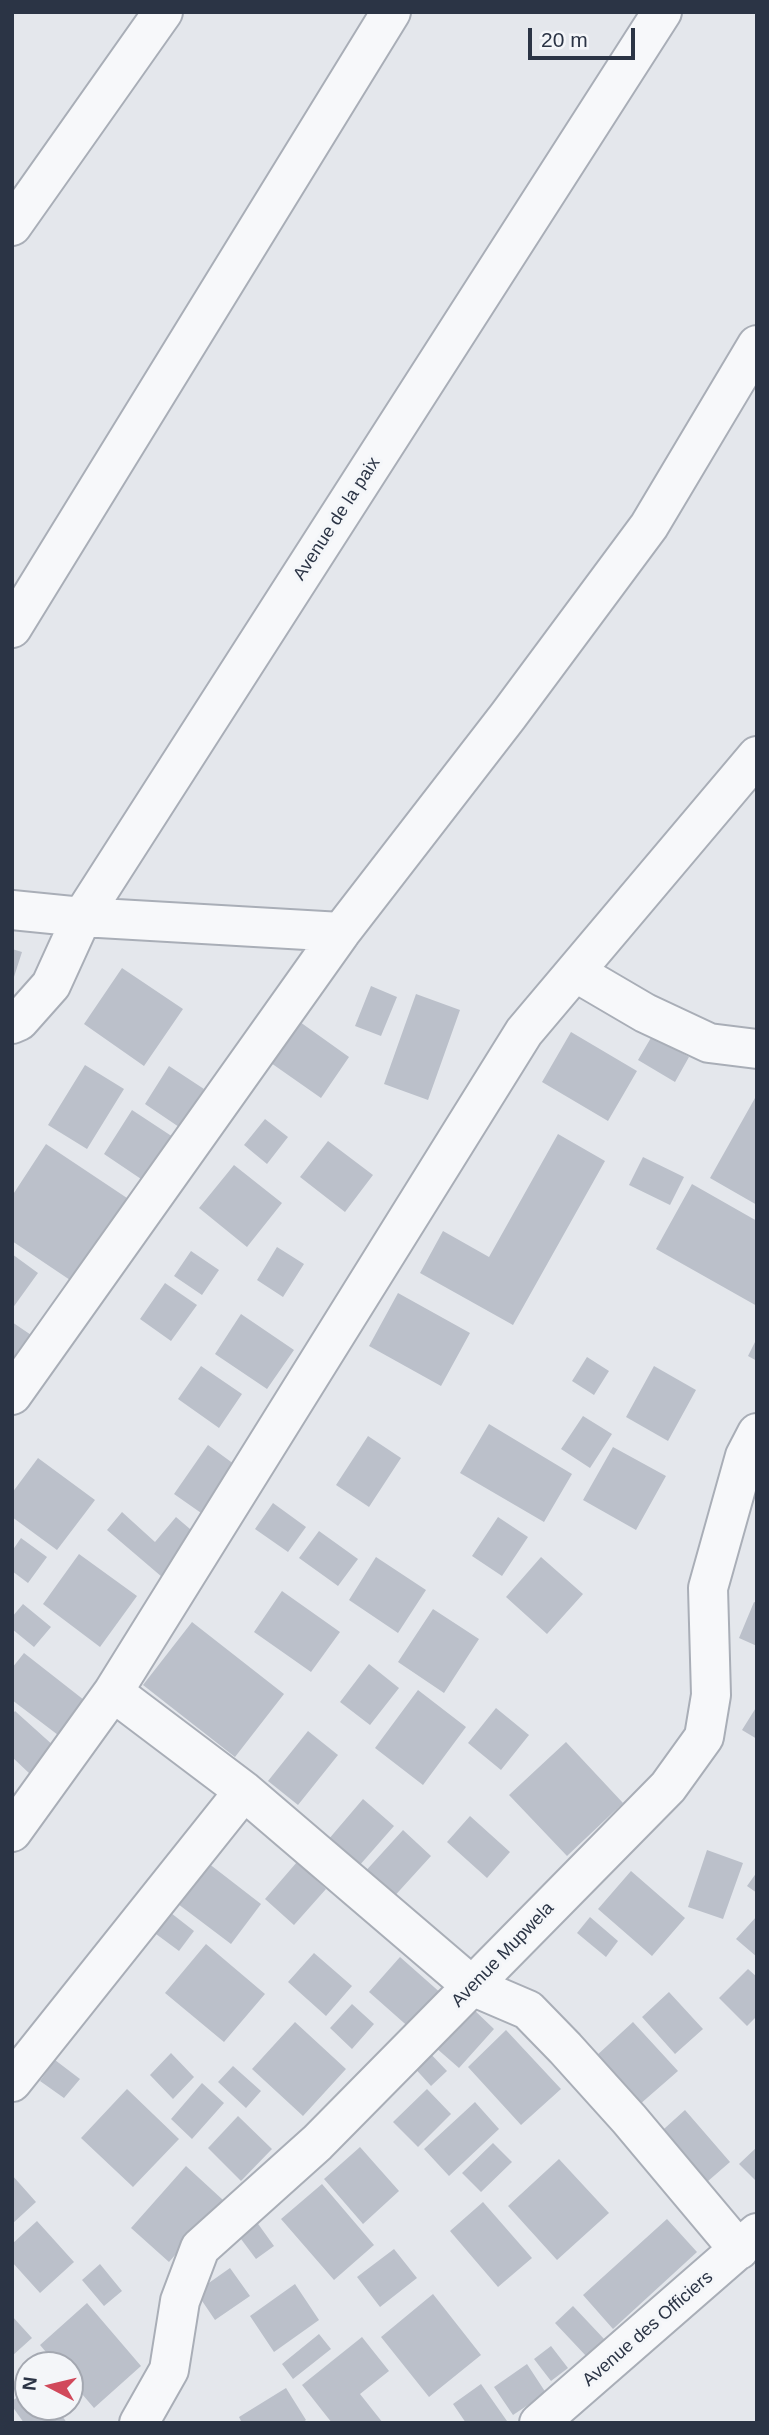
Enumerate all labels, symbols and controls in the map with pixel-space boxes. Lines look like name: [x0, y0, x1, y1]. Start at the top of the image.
scale bar: [531, 14, 638, 58]
text: 20 m: [541, 28, 588, 51]
street label: Avenue de la paix: [289, 453, 385, 585]
street label: Avenue Mupwela: [447, 1898, 559, 2012]
street label: Avenue des Officiers: [578, 2267, 718, 2391]
north arrow: [14, 2351, 84, 2421]
text: N: [18, 2376, 41, 2392]

